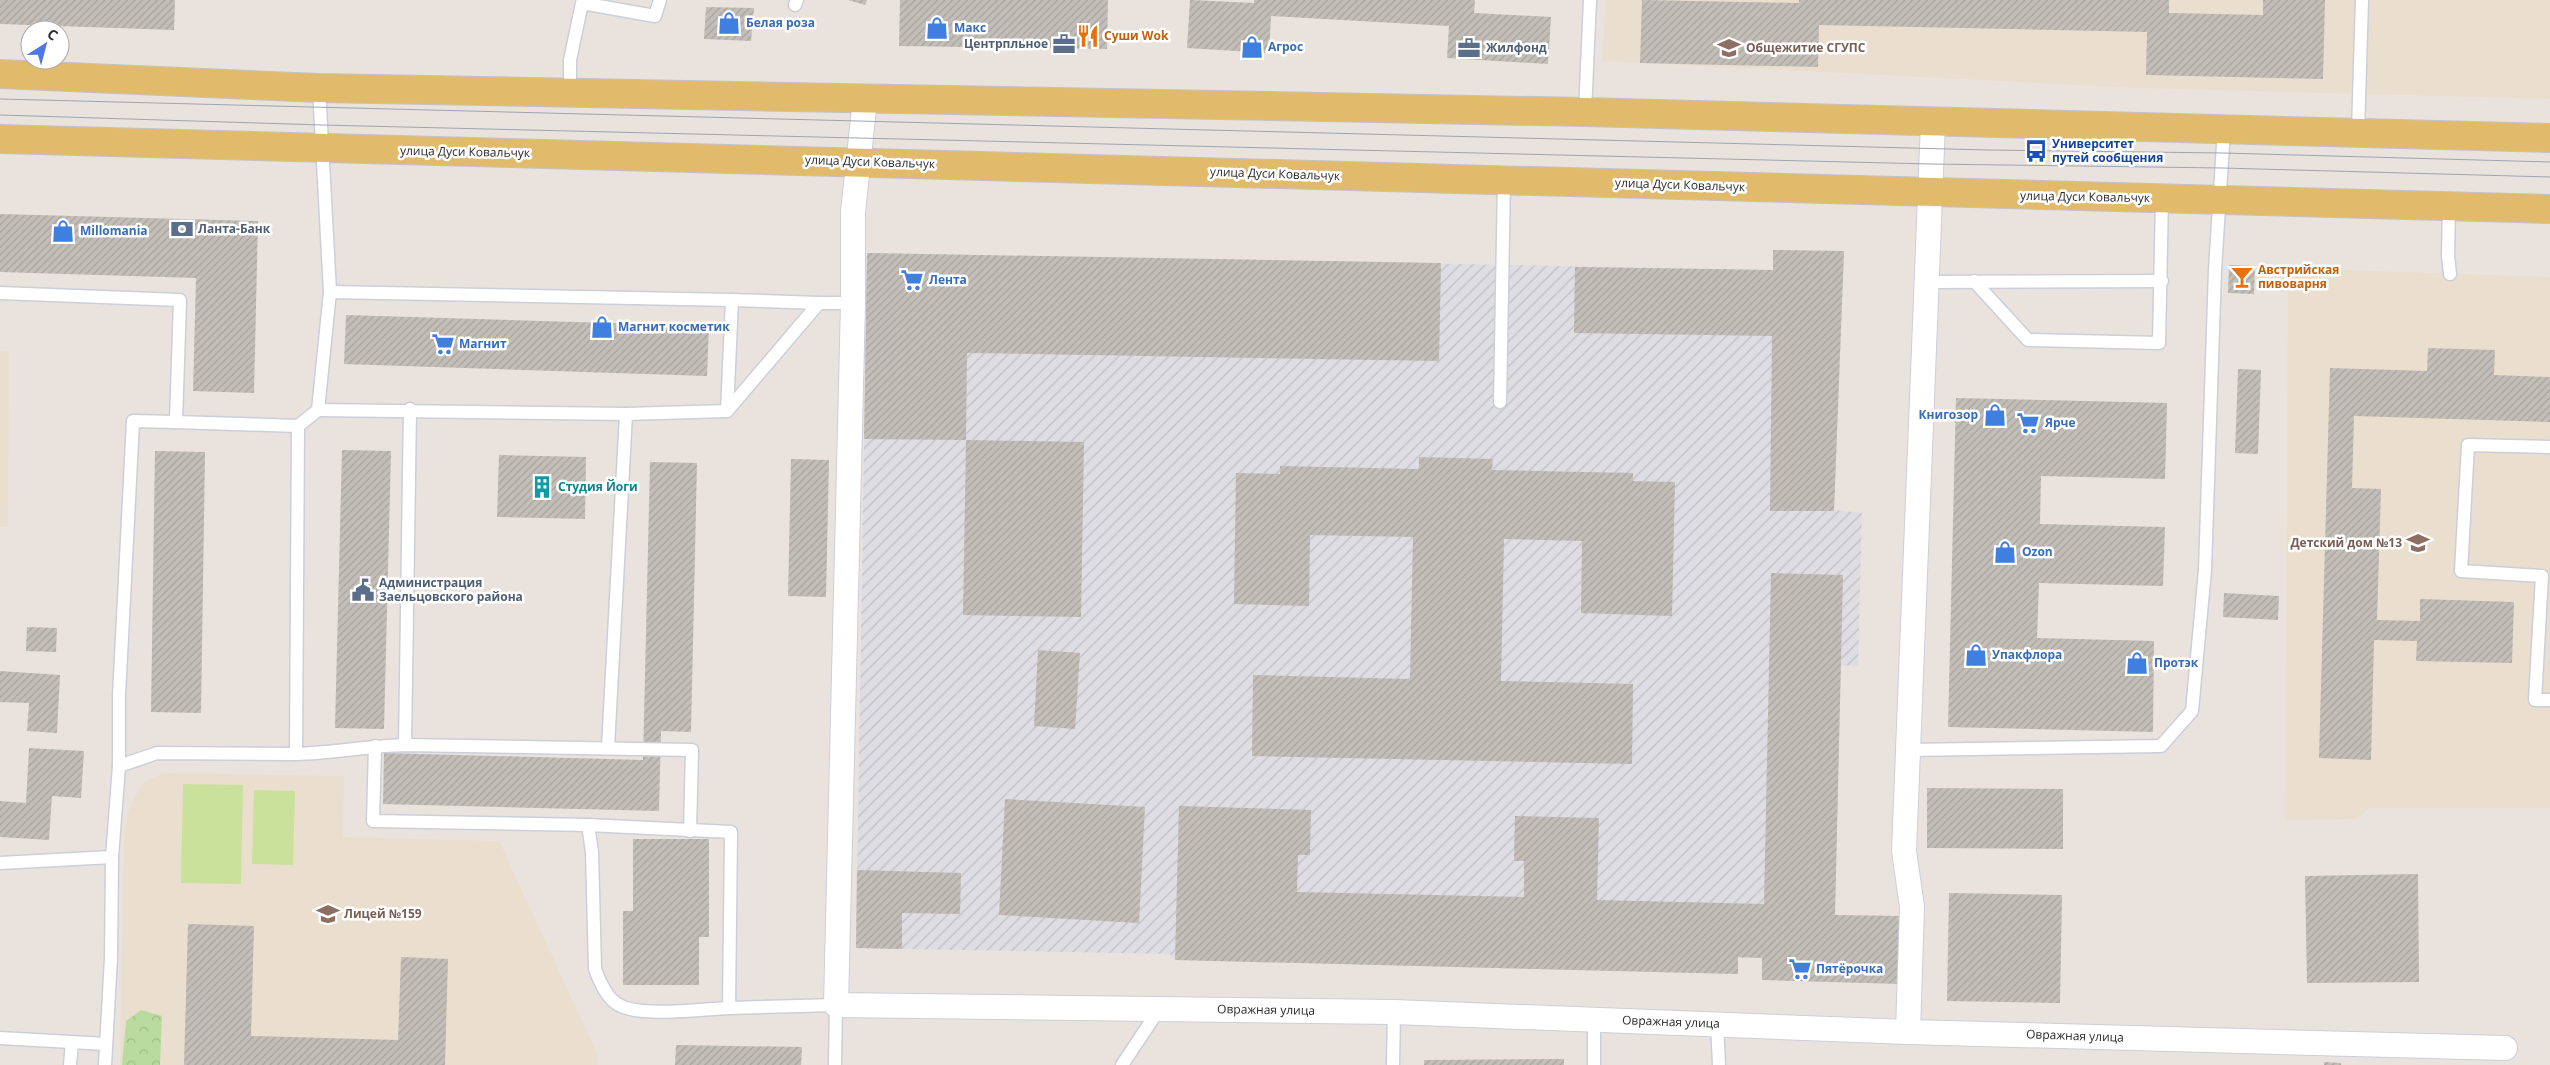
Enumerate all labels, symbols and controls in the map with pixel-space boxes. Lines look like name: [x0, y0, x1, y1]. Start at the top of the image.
shop icon: Белая роза: [716, 10, 742, 36]
place label: Белая роза: [746, 14, 815, 31]
shop icon: Макс: [924, 15, 950, 41]
place label: Макс: [954, 19, 986, 36]
north arrow: [20, 20, 70, 70]
restaurant icon: Суши Wok: [1075, 23, 1101, 49]
text: С: [44, 24, 62, 44]
place label: Суши Wok: [1104, 27, 1169, 44]
office icon: Центрпльное: [1051, 31, 1077, 57]
shop icon: Агрос: [1239, 34, 1265, 60]
place label: Центрпльное: [964, 35, 1048, 52]
office icon: Жилфонд: [1456, 35, 1482, 61]
school or university icon: Общежитие СГУПС: [1716, 35, 1742, 61]
place label: Агрос: [1268, 38, 1303, 55]
place label: Жилфонд: [1486, 39, 1547, 56]
place label: Общежитие СГУПС: [1746, 39, 1866, 56]
place label: Университет путей сообщения: [2052, 135, 2163, 166]
bus stop icon: Университет путей сообщения: [2023, 138, 2049, 164]
street label: улица Дуси Ковальчук: [400, 142, 531, 161]
street label: улица Дуси Ковальчук: [805, 151, 936, 172]
street label: улица Дуси Ковальчук: [1210, 163, 1341, 184]
street label: улица Дуси Ковальчук: [1615, 174, 1746, 195]
street label: улица Дуси Ковальчук: [2020, 187, 2151, 206]
bank icon: Ланта-Банк: [169, 216, 195, 242]
shop icon: Millomania: [50, 218, 76, 244]
place label: Ланта-Банк: [198, 220, 271, 237]
place label: Millomania: [80, 222, 148, 239]
place label: Австрийская пивоварня: [2258, 261, 2339, 292]
bar icon: Австрийская пивоварня: [2229, 264, 2255, 290]
supermarket icon: Лента: [899, 267, 925, 293]
place label: Лента: [929, 271, 967, 288]
shop icon: Магнит косметик: [589, 314, 615, 340]
place label: Магнит косметик: [618, 318, 730, 335]
supermarket icon: Магнит: [430, 331, 456, 357]
place label: Магнит: [459, 335, 507, 352]
shop icon: Книгозор: [1982, 402, 2008, 428]
place label: Книгозор: [1918, 406, 1978, 423]
supermarket icon: Ярче: [2015, 410, 2041, 436]
place label: Ярче: [2044, 414, 2076, 431]
building icon: Студия Йоги: [529, 474, 555, 500]
place label: Студия Йоги: [558, 478, 638, 495]
school or university icon: Детский дом №13: [2405, 530, 2431, 556]
place label: Детский дом №13: [2290, 534, 2402, 551]
shop icon: Ozon: [1992, 539, 2018, 565]
place label: Ozon: [2022, 543, 2053, 560]
place label: Администрация Заельцовского района: [379, 574, 523, 605]
public building icon: Администрация Заельцовского района: [350, 577, 376, 603]
shop icon: Упакфлора: [1963, 642, 1989, 668]
place label: Упакфлора: [1992, 646, 2062, 663]
shop icon: Протэк: [2124, 650, 2150, 676]
place label: Протэк: [2154, 654, 2199, 671]
school or university icon: Лицей №159: [315, 901, 341, 927]
place label: Лицей №159: [344, 905, 422, 922]
supermarket icon: Пятёрочка: [1787, 956, 1813, 982]
place label: Пятёрочка: [1816, 960, 1883, 977]
street label: Овражная улица: [1217, 1000, 1315, 1019]
street label: Овражная улица: [1622, 1011, 1720, 1032]
street label: Овражная улица: [2026, 1025, 2124, 1046]

